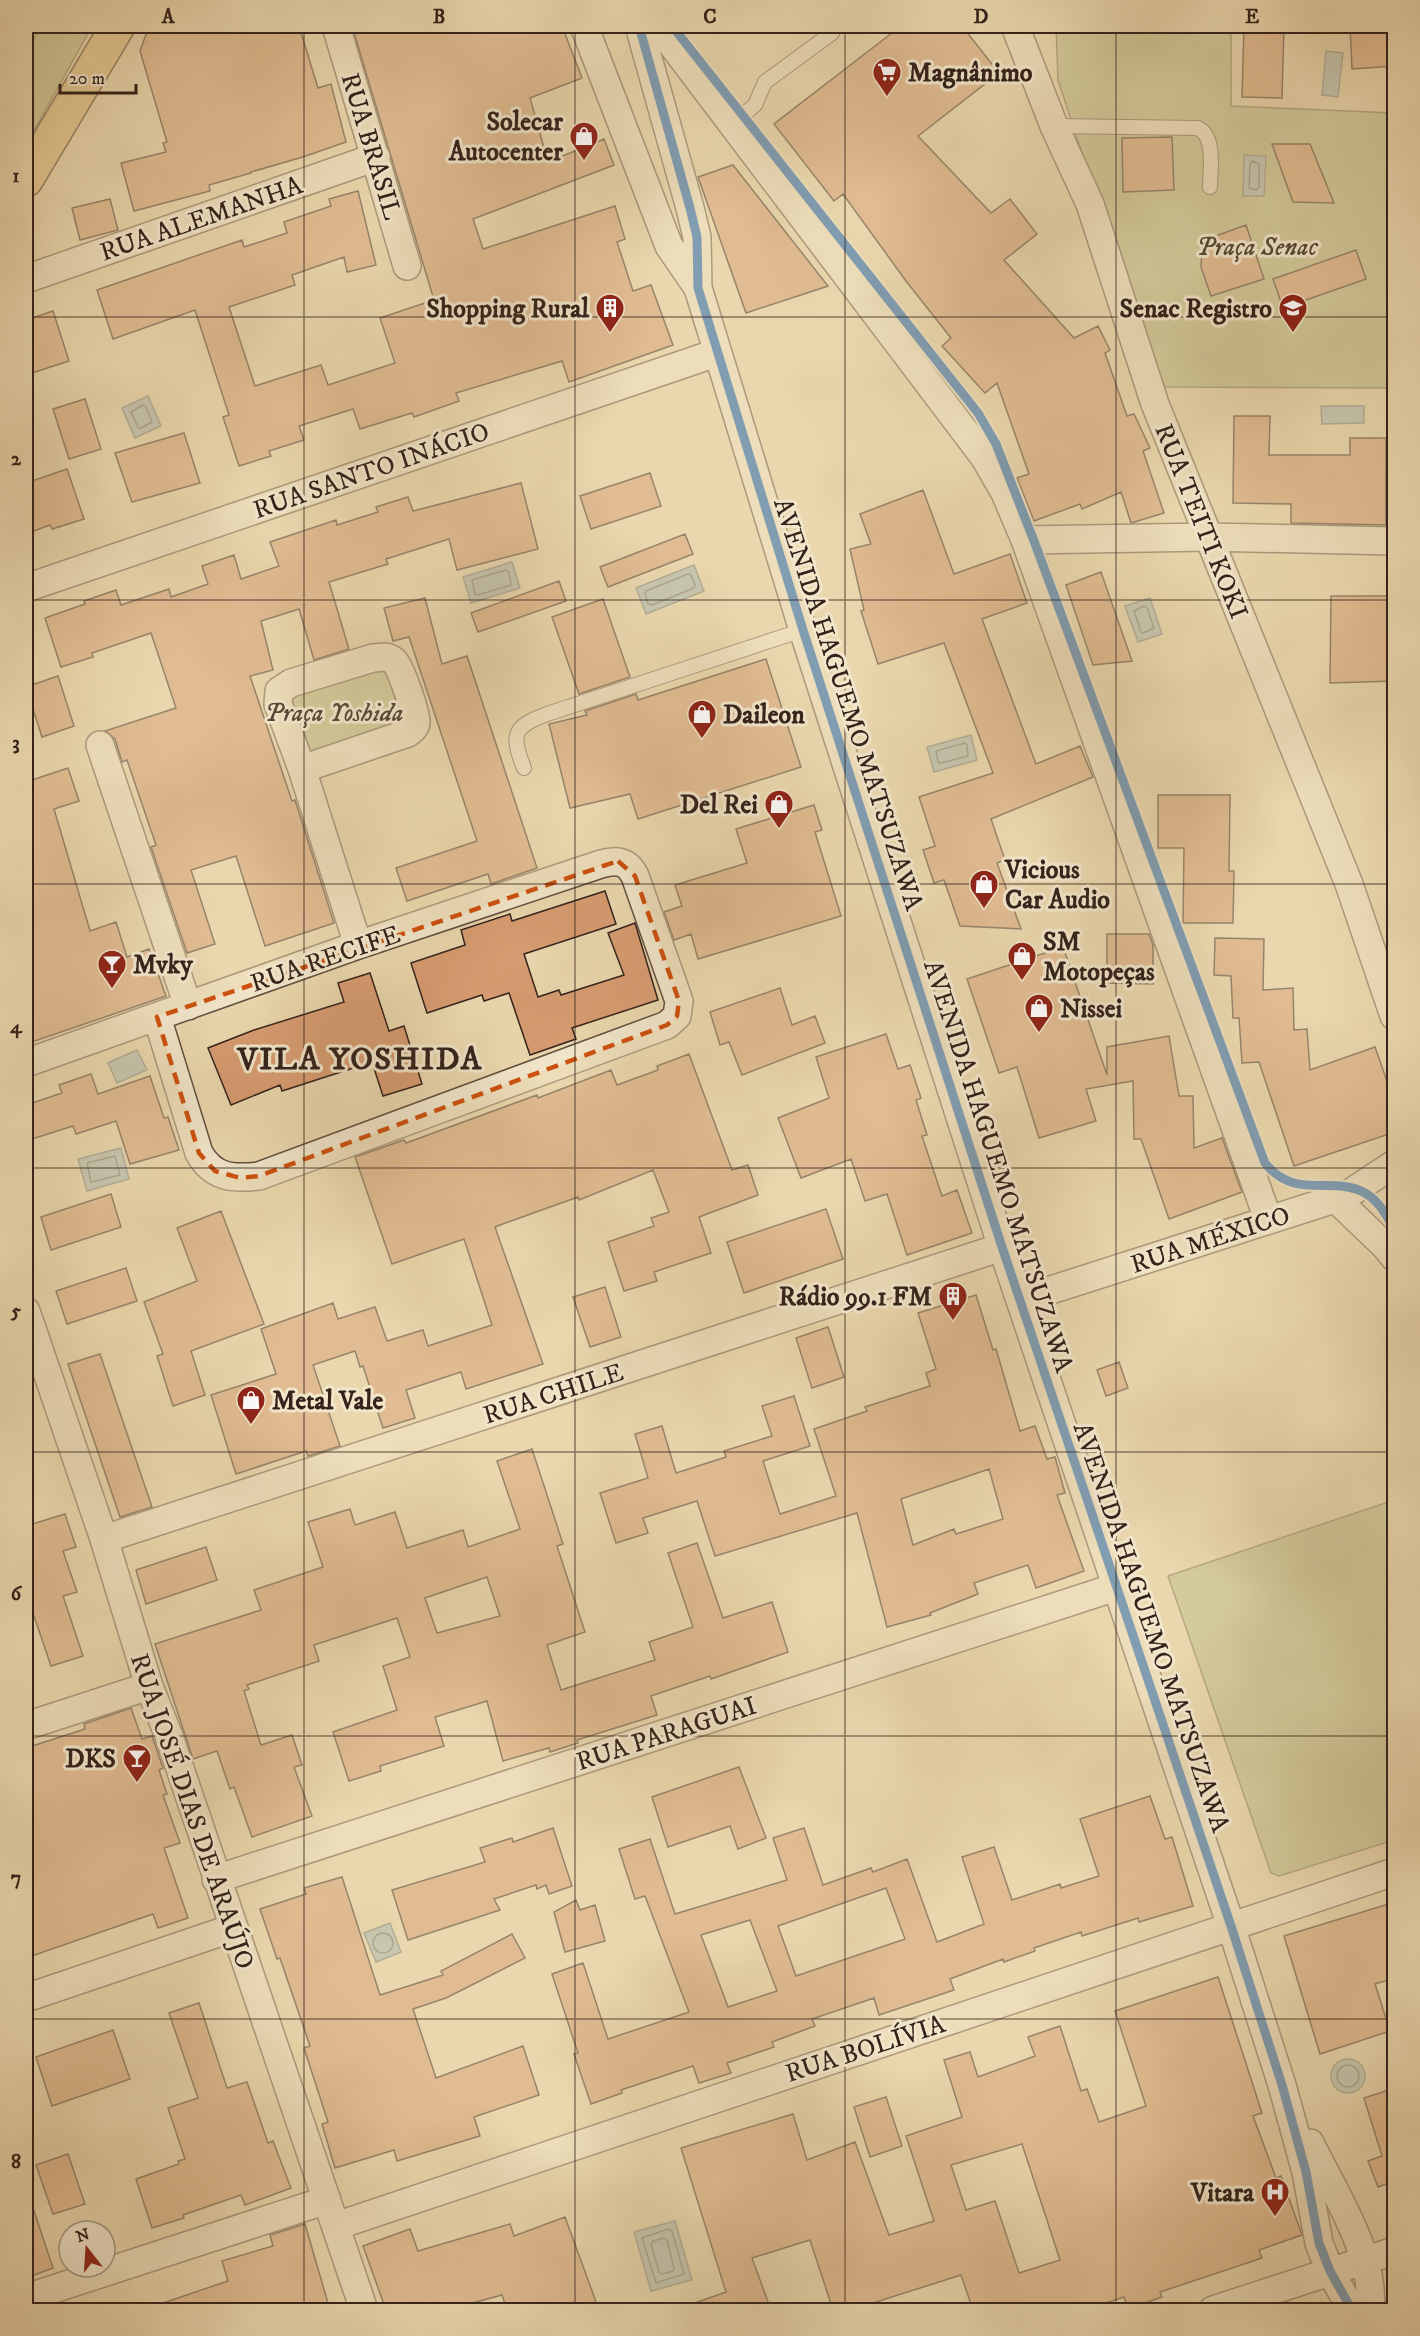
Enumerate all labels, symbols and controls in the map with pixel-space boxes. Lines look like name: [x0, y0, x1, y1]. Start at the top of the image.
text: A: [161, 5, 176, 30]
text: B: [433, 5, 445, 30]
text: C: [703, 5, 717, 30]
text: D: [974, 5, 989, 30]
text: E: [1245, 5, 1259, 30]
supermarket icon: Magnânimo: [871, 56, 903, 98]
scale bar: [60, 57, 136, 95]
place label: Magnânimo: [908, 57, 1033, 90]
text: 20 m: [69, 68, 105, 90]
street label: RUA BRASIL: [333, 69, 409, 224]
place label: Solecar Autocenter: [448, 106, 563, 169]
shop icon: Solecar Autocenter: [568, 120, 600, 162]
text: 1: [12, 164, 20, 189]
street label: RUA ALEMANHA: [96, 169, 308, 270]
park label: Praça Senac: [1196, 231, 1319, 264]
building icon: Shopping Rural: [594, 292, 626, 334]
school or university icon: Senac Registro: [1277, 292, 1309, 334]
place label: Shopping Rural: [426, 293, 590, 326]
place label: Senac Registro: [1120, 293, 1272, 326]
street label: RUA SANTO INÁCIO: [249, 415, 494, 527]
street label: RUA TEITI KOKI: [1146, 419, 1255, 624]
text: 2: [11, 447, 22, 472]
street label: AVENIDA HAGUEMO MATSUZAWA: [765, 494, 930, 915]
park label: Praça Yoshida: [264, 697, 404, 730]
shop icon: Daileon: [686, 698, 718, 740]
place label: Daileon: [723, 699, 805, 732]
text: 3: [12, 731, 20, 756]
shop icon: Del Rei: [763, 788, 795, 830]
place label: Del Rei: [680, 789, 758, 822]
place label: Vicious Car Audio: [1004, 854, 1110, 917]
shop icon: Vicious Car Audio: [968, 868, 1000, 910]
street label: RUA RECIFE: [246, 918, 405, 1000]
place label: SM Motopeças: [1043, 926, 1155, 989]
shop icon: SM Motopeças: [1006, 940, 1038, 982]
bar icon: Mvky: [96, 948, 128, 990]
place label: Mvky: [133, 949, 193, 982]
street label: AVENIDA HAGUEMO MATSUZAWA: [915, 956, 1080, 1377]
shop icon: Nissei: [1023, 992, 1055, 1034]
place label: Nissei: [1060, 993, 1123, 1026]
text: 4: [10, 1015, 23, 1040]
district label: VILA YOSHIDA: [235, 1040, 483, 1080]
street label: RUA MÉXICO: [1127, 1199, 1294, 1282]
building icon: Rádio 99.1 FM: [937, 1280, 969, 1322]
place label: Rádio 99.1 FM: [779, 1281, 932, 1314]
text: 5: [10, 1299, 21, 1324]
street label: RUA CHILE: [479, 1356, 628, 1433]
shop icon: Metal Vale: [235, 1384, 267, 1426]
place label: Metal Vale: [272, 1385, 384, 1418]
street label: AVENIDA HAGUEMO MATSUZAWA: [1065, 1418, 1237, 1837]
text: 6: [11, 1582, 23, 1607]
street label: RUA JOSÉ DIAS DE ARAÚJO: [122, 1649, 262, 1974]
street label: RUA PARAGUAI: [572, 1690, 761, 1779]
bar icon: DKS: [121, 1742, 153, 1784]
place label: DKS: [65, 1743, 116, 1776]
text: 7: [11, 1866, 21, 1891]
street label: RUA BOLÍVIA: [781, 2007, 950, 2091]
text: 8: [11, 2150, 21, 2175]
hospital icon: Vitara: [1259, 2176, 1291, 2218]
place label: Vitara: [1190, 2177, 1255, 2210]
north arrow: [57, 2219, 117, 2279]
text: N: [74, 2224, 92, 2247]

